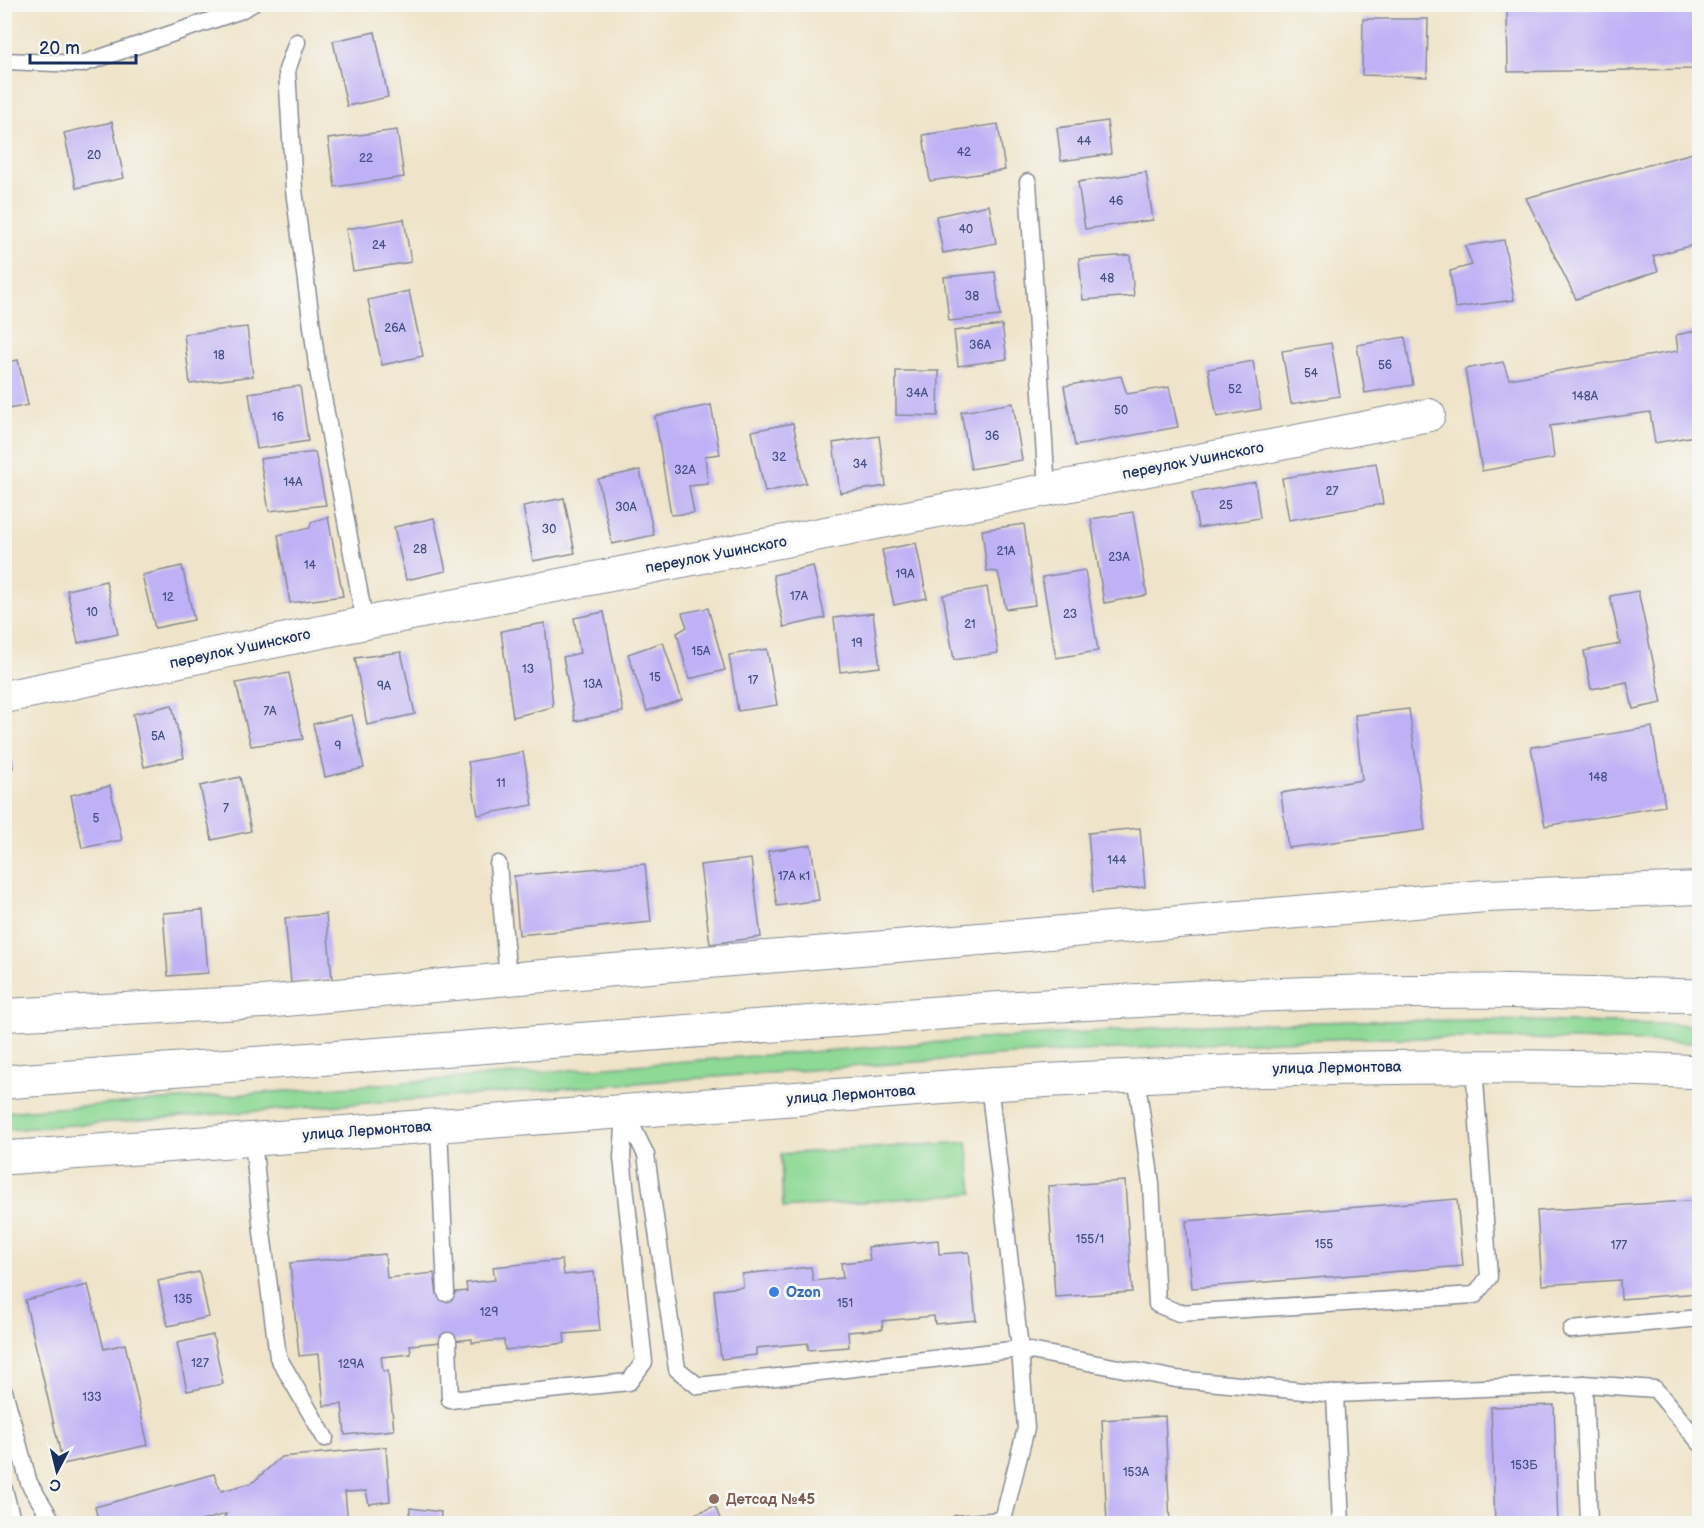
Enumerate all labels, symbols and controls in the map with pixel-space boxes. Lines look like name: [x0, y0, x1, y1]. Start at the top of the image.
scale bar: [30, 27, 136, 65]
text: 20 m: [39, 38, 80, 59]
house number: 44: [1077, 134, 1092, 149]
house number: 42: [957, 145, 971, 160]
house number: 20: [87, 148, 101, 163]
house number: 22: [359, 151, 373, 166]
house number: 46: [1109, 194, 1123, 209]
house number: 40: [959, 222, 973, 237]
house number: 24: [372, 238, 387, 253]
house number: 48: [1100, 271, 1114, 286]
house number: 38: [965, 289, 979, 304]
house number: 26А: [384, 321, 407, 336]
house number: 36А: [969, 338, 992, 353]
house number: 18: [213, 348, 225, 363]
house number: 56: [1378, 358, 1392, 373]
house number: 54: [1304, 366, 1319, 381]
house number: 52: [1228, 382, 1242, 397]
house number: 34А: [906, 386, 929, 401]
house number: 148А: [1572, 389, 1599, 404]
house number: 50: [1114, 403, 1128, 418]
house number: 16: [272, 410, 284, 425]
house number: 36: [985, 429, 999, 444]
street label: переулок Ушинского: [1121, 438, 1265, 484]
house number: 32: [772, 450, 786, 465]
house number: 34: [853, 457, 868, 472]
house number: 32А: [674, 463, 697, 478]
house number: 14А: [283, 475, 303, 490]
house number: 27: [1326, 484, 1339, 499]
house number: 25: [1219, 498, 1233, 513]
house number: 30А: [615, 500, 638, 515]
house number: 30: [542, 522, 556, 537]
street label: переулок Ушинского: [644, 532, 788, 578]
house number: 28: [413, 542, 427, 557]
house number: 21А: [997, 544, 1016, 559]
house number: 23А: [1108, 550, 1130, 565]
house number: 14: [304, 558, 317, 573]
house number: 19А: [896, 567, 915, 582]
house number: 17А: [790, 589, 809, 604]
house number: 12: [162, 590, 174, 605]
house number: 10: [86, 605, 98, 620]
house number: 23: [1063, 607, 1077, 622]
house number: 21: [964, 617, 976, 632]
street label: переулок Ушинского: [168, 625, 312, 673]
house number: 19: [851, 636, 863, 651]
house number: 15А: [692, 644, 711, 659]
house number: 13: [522, 662, 534, 677]
house number: 15: [649, 670, 661, 685]
house number: 17: [748, 673, 758, 688]
house number: 13А: [583, 677, 603, 692]
house number: 9А: [377, 679, 392, 694]
house number: 7А: [263, 704, 277, 719]
house number: 5А: [151, 729, 166, 744]
house number: 9: [335, 739, 342, 754]
house number: 148: [1589, 770, 1607, 785]
house number: 11: [496, 776, 506, 791]
house number: 7: [223, 801, 229, 816]
house number: 5: [93, 811, 100, 826]
house number: 144: [1107, 853, 1127, 868]
house number: 17А к1: [778, 869, 810, 884]
street label: улица Лермонтова: [1272, 1057, 1402, 1079]
street label: улица Лермонтова: [786, 1081, 916, 1109]
street label: улица Лермонтова: [302, 1117, 432, 1145]
house number: 155/1: [1076, 1232, 1104, 1247]
house number: 155: [1315, 1237, 1333, 1252]
house number: 177: [1611, 1238, 1627, 1253]
place label: Ozon: [786, 1283, 821, 1302]
marker: Ozon: [767, 1285, 781, 1299]
house number: 135: [174, 1292, 193, 1307]
house number: 151: [837, 1296, 853, 1311]
house number: 129: [480, 1305, 498, 1320]
house number: 127: [191, 1356, 209, 1371]
house number: 129А: [338, 1357, 365, 1372]
house number: 133: [82, 1390, 102, 1405]
north arrow: [27, 1441, 87, 1501]
house number: 153Б: [1510, 1458, 1538, 1473]
house number: 153А: [1123, 1465, 1150, 1480]
text: С: [49, 1474, 62, 1495]
place label: Детсад №45: [726, 1490, 816, 1509]
marker: Детсад №45: [707, 1492, 721, 1506]

